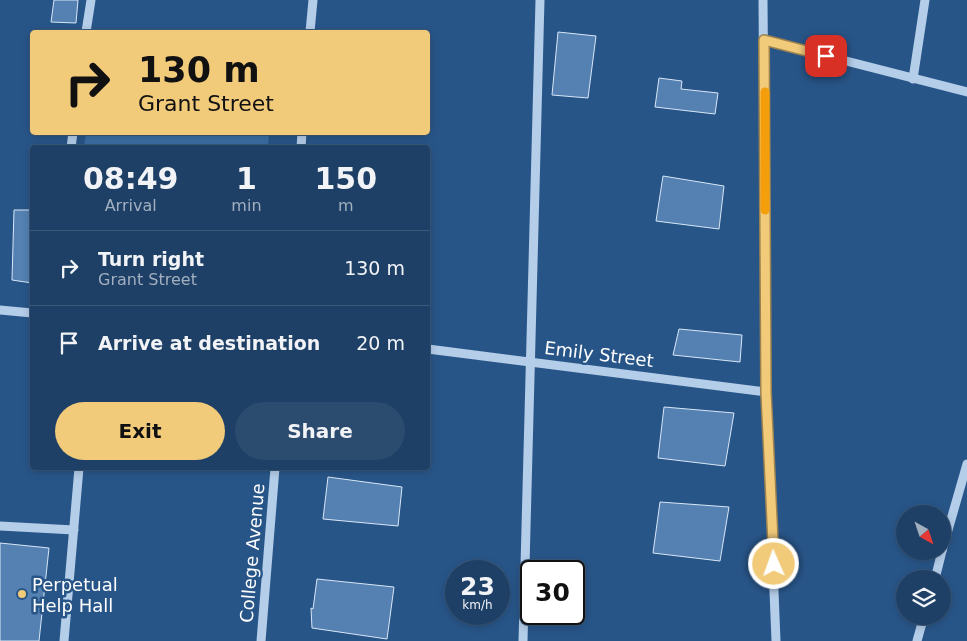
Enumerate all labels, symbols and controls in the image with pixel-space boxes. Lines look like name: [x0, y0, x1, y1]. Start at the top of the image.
pin: [805, 35, 847, 77]
icon: arrive: [812, 42, 840, 70]
icon: right: [55, 50, 120, 115]
text: 130 m: [138, 50, 260, 90]
text: Grant Street: [138, 91, 274, 116]
text: 08:49: [83, 161, 178, 196]
text: 1: [236, 161, 257, 196]
text: 150: [314, 161, 377, 196]
text: Arrival: [105, 196, 157, 215]
text: min: [231, 196, 262, 215]
text: m: [338, 196, 354, 215]
text: Turn right: [98, 248, 204, 270]
icon: right: [55, 254, 83, 282]
text: 130 m: [344, 257, 405, 279]
text: Grant Street: [98, 270, 197, 289]
icon: arrive: [55, 329, 83, 357]
text: Arrive at destination: [98, 332, 320, 354]
text: 20 m: [356, 332, 405, 354]
street label: Emily Street: [543, 337, 655, 371]
button: Exit: [55, 402, 225, 460]
button: Share: [235, 402, 405, 460]
street label: College Avenue: [235, 482, 269, 624]
north arrow: [896, 505, 951, 560]
map controls: [896, 505, 951, 625]
position arrow: [747, 537, 799, 589]
speed limit sign: 30: [520, 560, 585, 625]
button: layers: [896, 570, 951, 625]
text: 23: [460, 572, 495, 601]
place label: Perpetual Help Hall: [32, 574, 118, 616]
marker: Perpetual Help Hall: [16, 588, 28, 600]
text: km/h: [462, 598, 493, 612]

